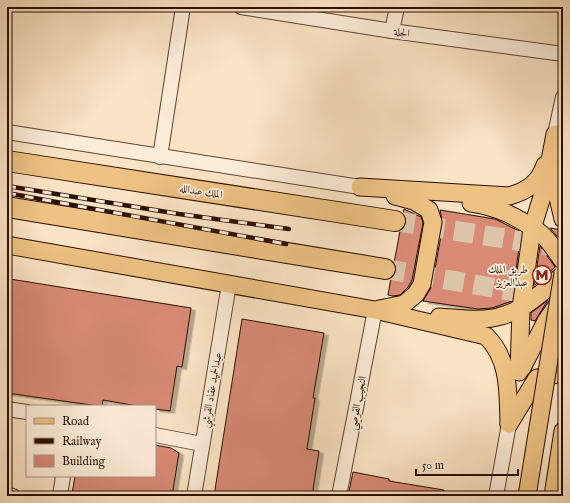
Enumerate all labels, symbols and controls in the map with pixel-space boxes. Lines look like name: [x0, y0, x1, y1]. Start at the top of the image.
street label: الجلة: [392, 25, 411, 41]
street label: الملك عبدالله: [178, 182, 223, 202]
place label: طريق الملك عبدالعزيز: [488, 263, 528, 290]
metro station icon: طريق الملك عبدالعزيز: [531, 264, 553, 286]
street label: عبدالحميد عقاد القرشي: [198, 351, 228, 429]
street label: النجيب القوصي: [346, 375, 373, 432]
legend: [26, 405, 156, 477]
text: Road: [62, 414, 90, 429]
text: Railway: [62, 434, 101, 449]
scale bar: [416, 451, 518, 477]
text: Building: [62, 454, 106, 469]
text: 50 m: [422, 458, 444, 473]

